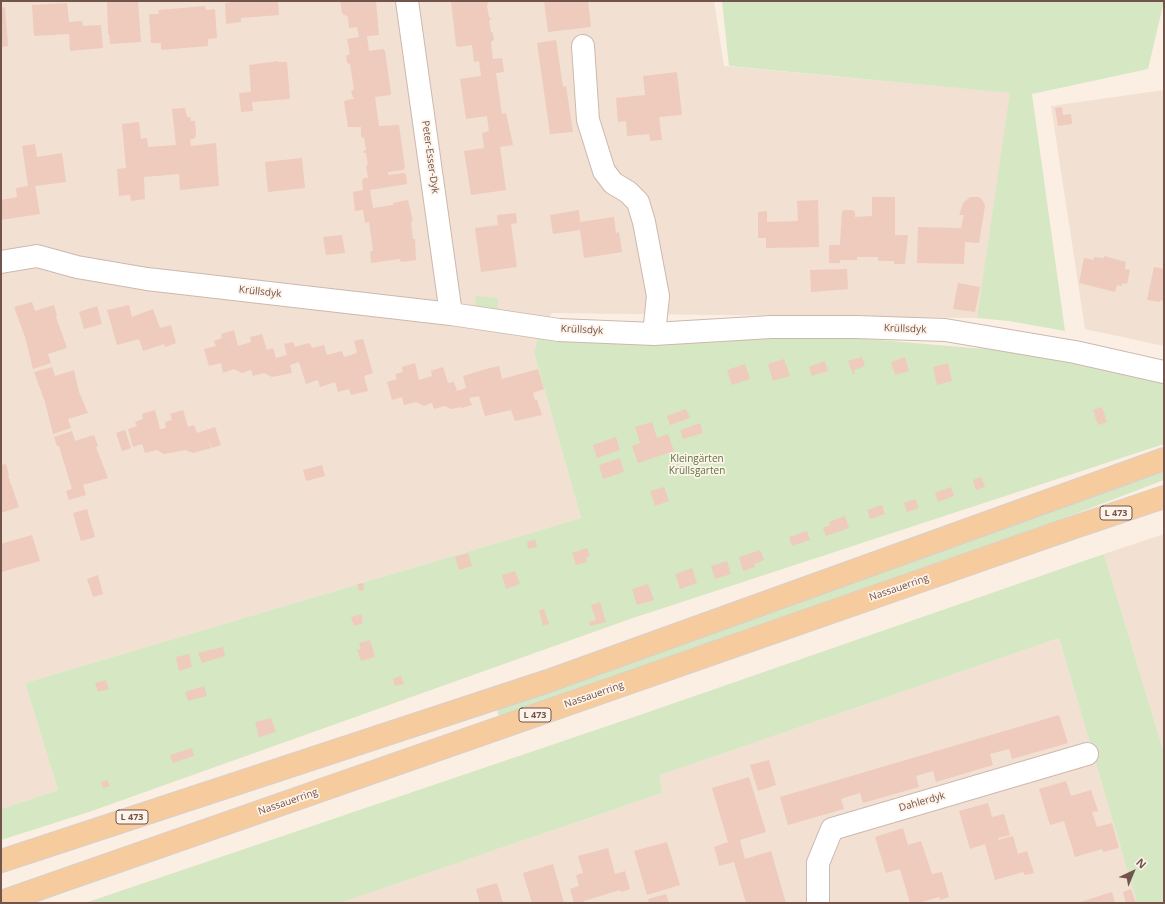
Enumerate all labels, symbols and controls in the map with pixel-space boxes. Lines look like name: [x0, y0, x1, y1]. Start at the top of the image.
street label: Peter-Esser-Dyk: [419, 120, 441, 194]
street label: Krüllsdyk: [238, 284, 282, 300]
street label: Krüllsdyk: [884, 322, 926, 336]
street label: Krüllsdyk: [560, 323, 604, 337]
park label: Kleingärten Krüllsgarten: [669, 453, 725, 476]
road number: L 473: [1100, 506, 1132, 520]
street label: Nassauerring: [868, 572, 930, 604]
street label: Nassauerring: [563, 679, 625, 711]
road number: L 473: [519, 708, 551, 722]
street label: Nassauerring: [257, 786, 319, 818]
street label: Dahlerdyk: [897, 790, 947, 814]
road number: L 473: [116, 810, 148, 824]
north arrow: [1113, 852, 1153, 892]
text: N: [1133, 854, 1150, 872]

